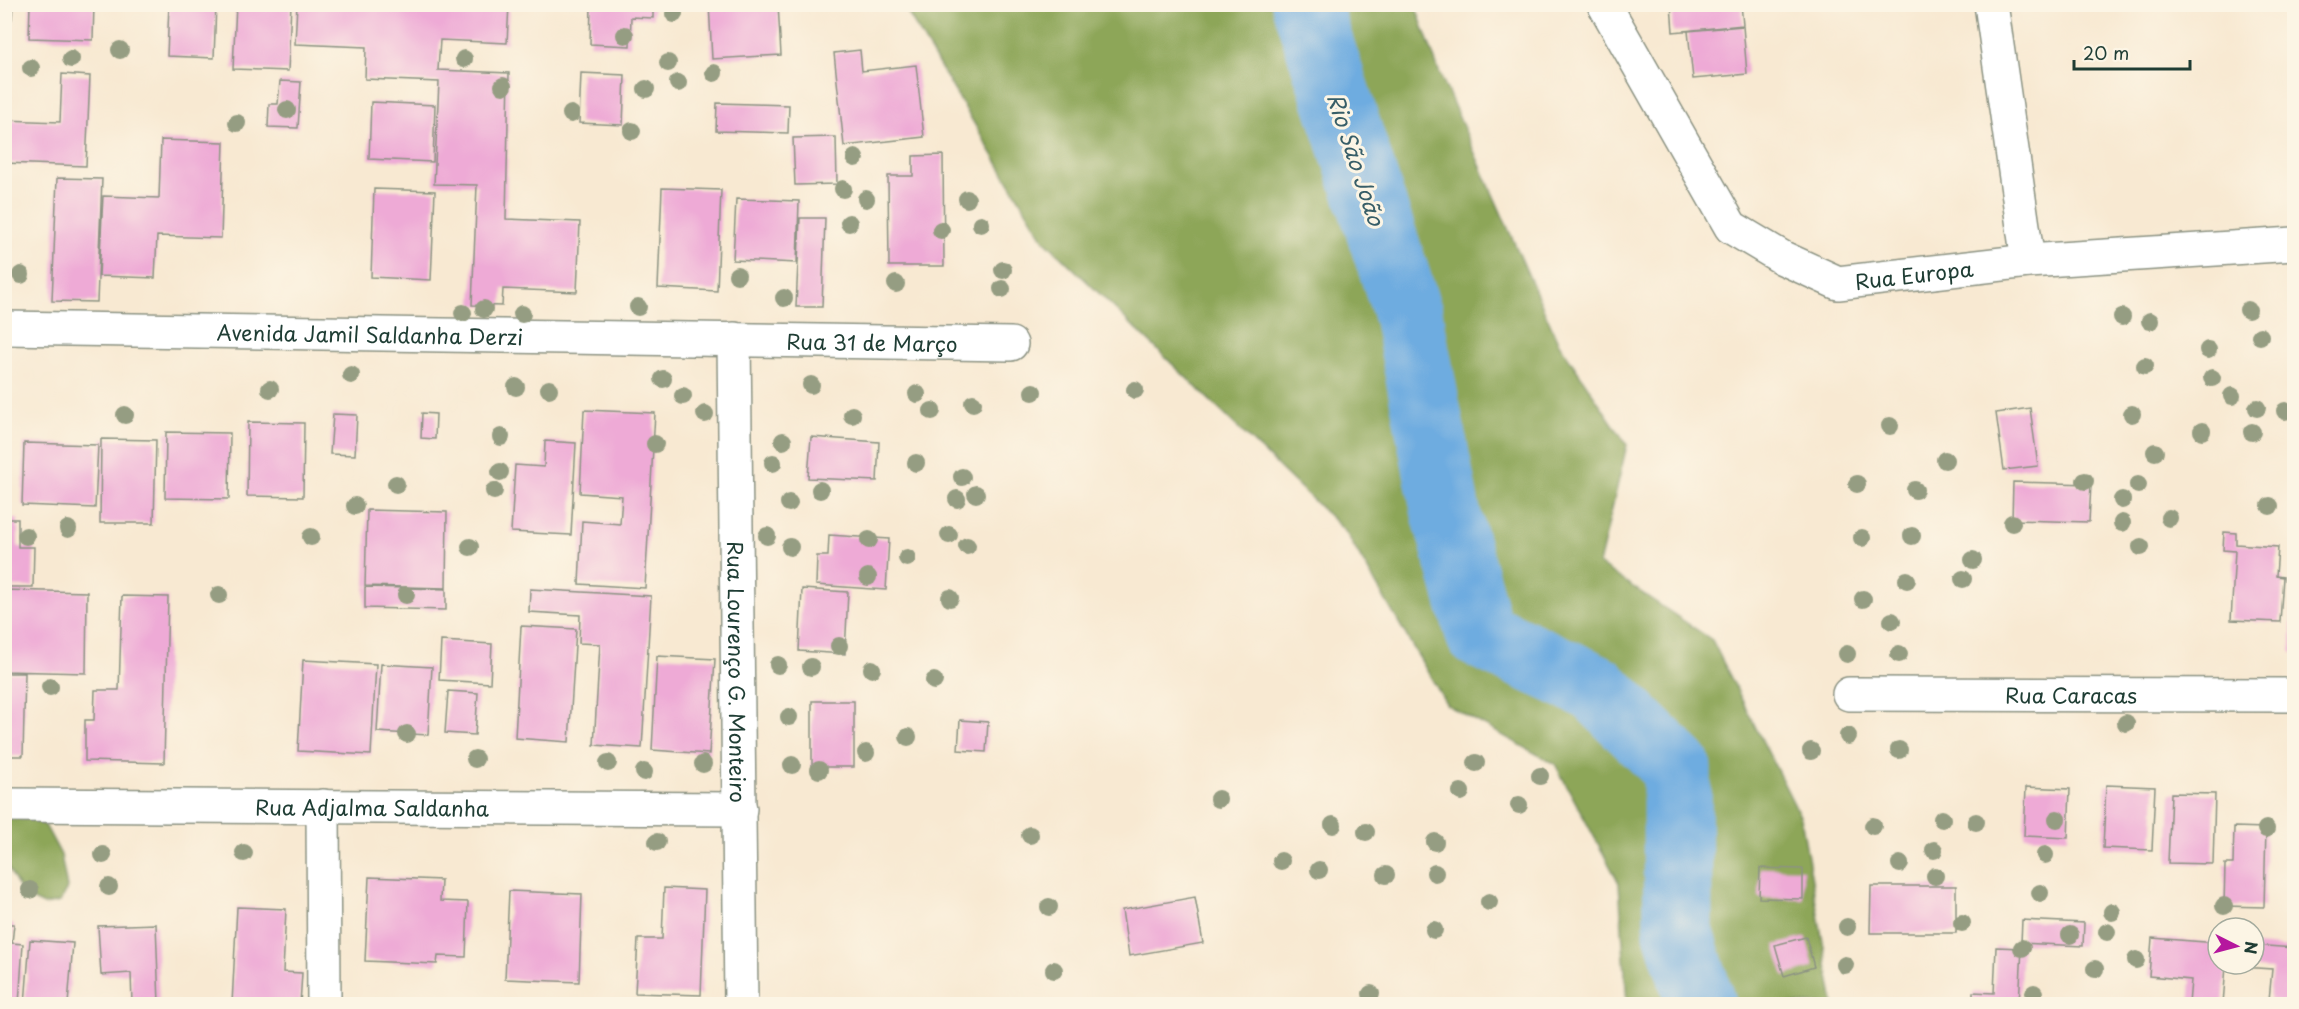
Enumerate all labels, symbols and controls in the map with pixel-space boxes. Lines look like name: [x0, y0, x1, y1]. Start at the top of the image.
scale bar: [2074, 33, 2190, 71]
text: 20 m: [2083, 39, 2129, 66]
water label: Rio São João: [1320, 88, 1394, 231]
street label: Rua Europa: [1853, 251, 1975, 297]
street label: Avenida Jamil Saldanha Derzi: [217, 315, 523, 352]
street label: Rua 31 de Março: [786, 324, 958, 359]
street label: Rua Lourenço G. Monteiro: [720, 541, 755, 803]
street label: Rua Caracas: [2005, 678, 2137, 711]
street label: Rua Adjalma Saldanha: [255, 790, 489, 824]
north arrow: [2206, 916, 2266, 976]
text: N: [2239, 940, 2265, 955]

